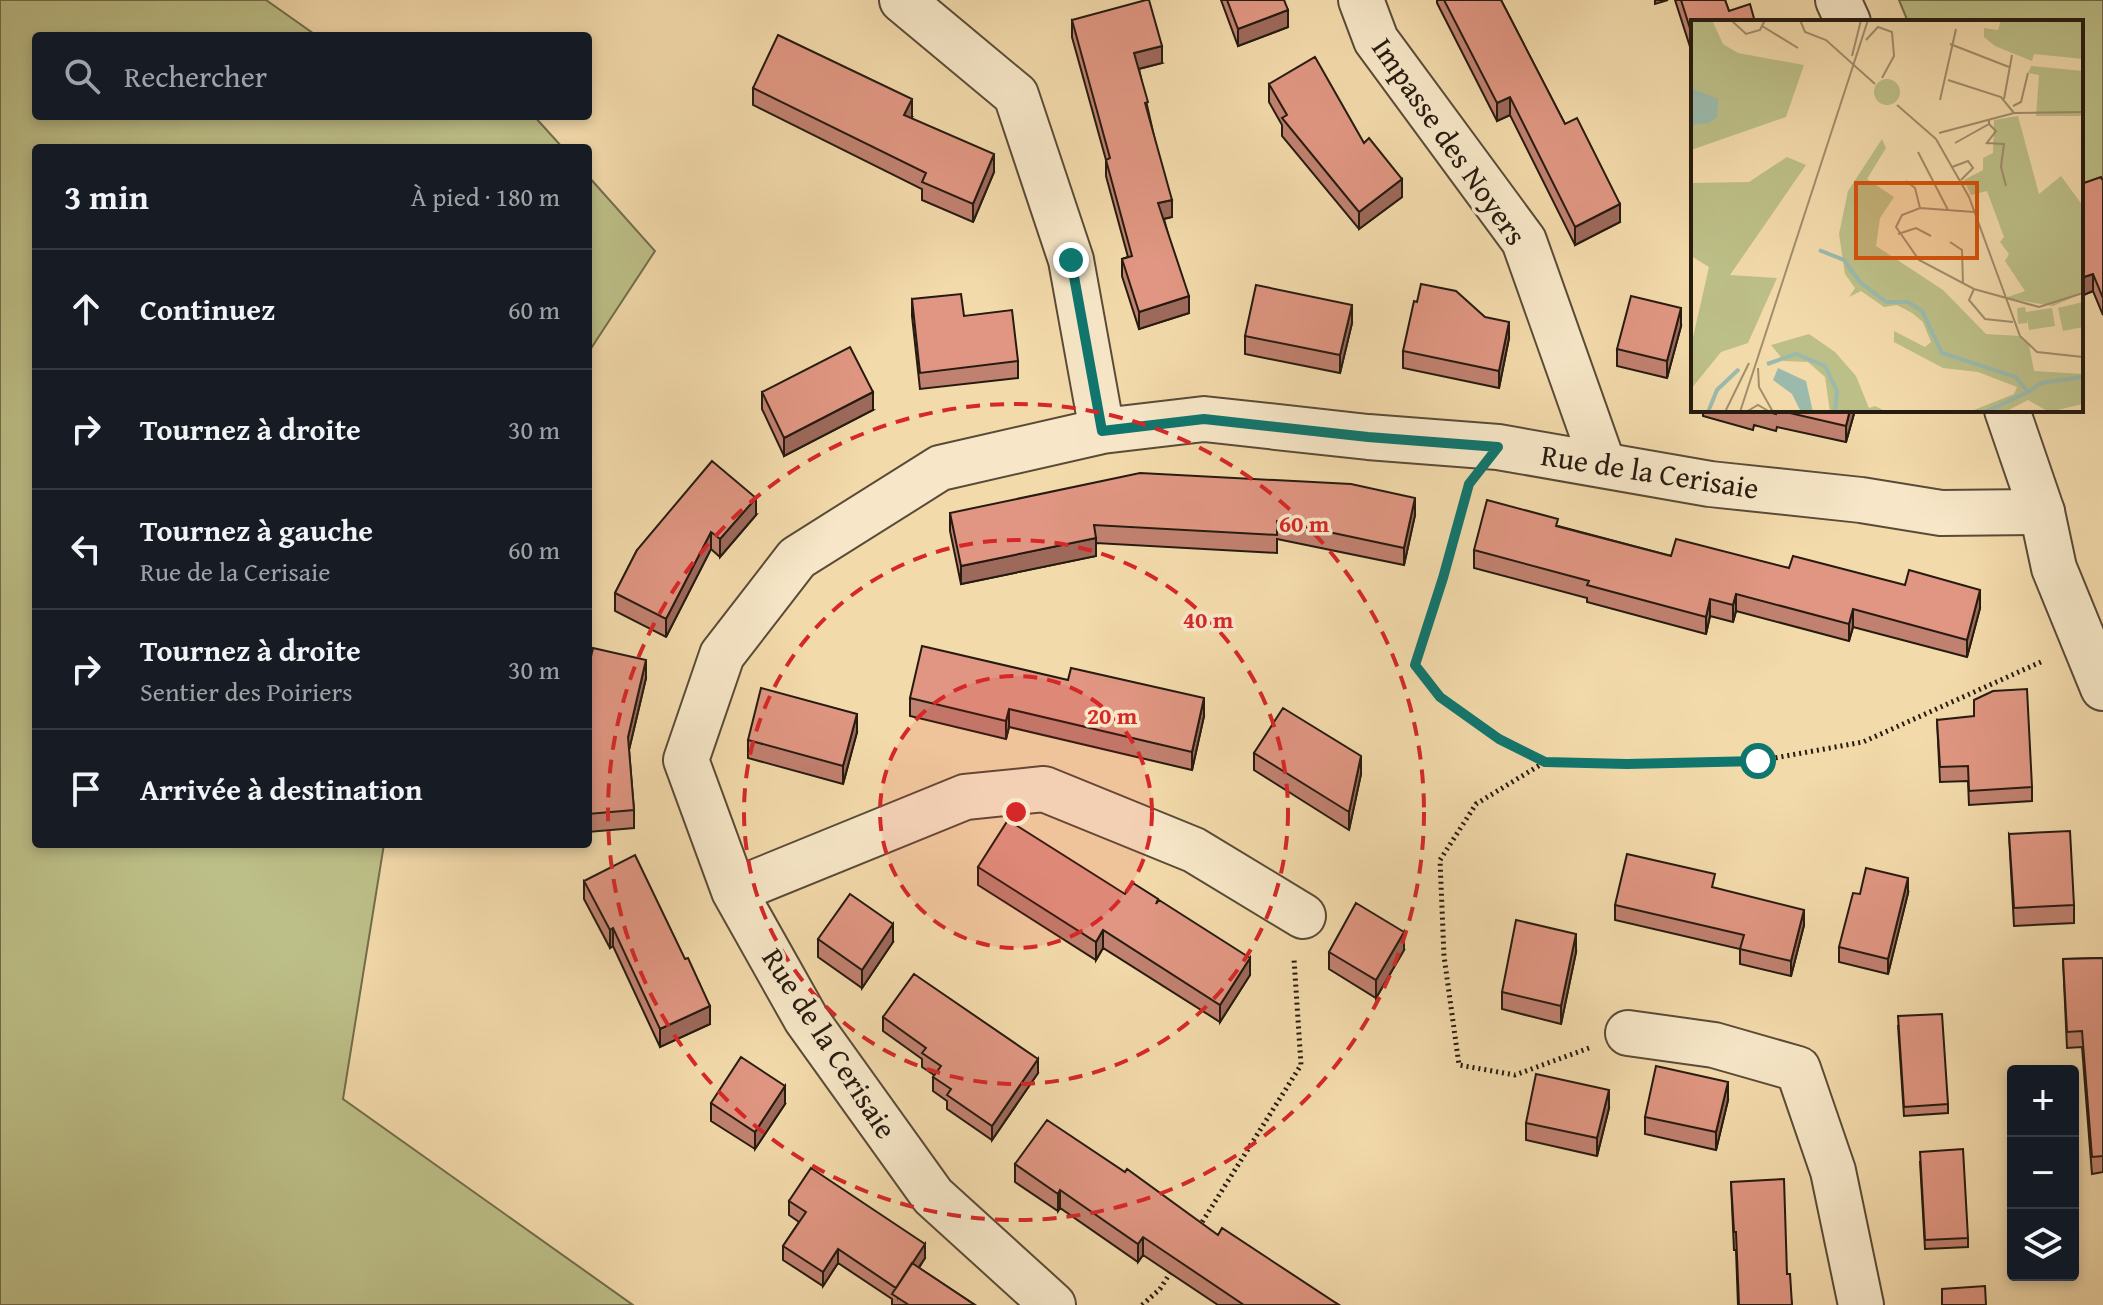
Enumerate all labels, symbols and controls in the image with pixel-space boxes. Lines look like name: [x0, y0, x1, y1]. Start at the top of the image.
inset map: [1691, 20, 2083, 412]
street label: Impasse des Noyers: [1362, 28, 1538, 254]
search box: [32, 32, 592, 120]
icon: search: [60, 54, 104, 98]
text: Rechercher: [124, 54, 267, 98]
text: 3 min: [64, 172, 149, 221]
text: À pied · 180 m: [411, 177, 560, 216]
route end: [1053, 242, 1089, 278]
icon: ahead: [64, 287, 108, 331]
text: Continuez: [140, 287, 275, 331]
text: 60 m: [508, 290, 560, 329]
icon: right: [64, 407, 108, 451]
text: Tournez à droite: [140, 407, 361, 451]
text: 30 m: [508, 410, 560, 449]
street label: Rue de la Cerisaie: [1538, 432, 1762, 510]
text: 60 m: [1279, 506, 1330, 541]
text: Tournez à gauche: [140, 508, 373, 552]
icon: left: [64, 527, 108, 571]
text: 60 m: [508, 530, 560, 569]
text: Rue de la Cerisaie: [140, 552, 331, 591]
text: 40 m: [1183, 602, 1234, 637]
text: Tournez à droite: [140, 628, 361, 672]
icon: right: [64, 647, 108, 691]
text: 30 m: [508, 650, 560, 689]
text: Sentier des Poiriers: [140, 672, 353, 711]
text: 20 m: [1087, 698, 1138, 733]
route start: [1740, 743, 1776, 779]
icon: arrive: [64, 767, 108, 811]
text: Arrivée à destination: [140, 767, 422, 811]
centre of rings: [1002, 798, 1030, 826]
street label: Rue de la Cerisaie: [752, 939, 908, 1147]
map controls: [2007, 1065, 2079, 1281]
button: +: [2007, 1065, 2079, 1137]
button: −: [2007, 1137, 2079, 1209]
button: layers: [2007, 1209, 2079, 1281]

